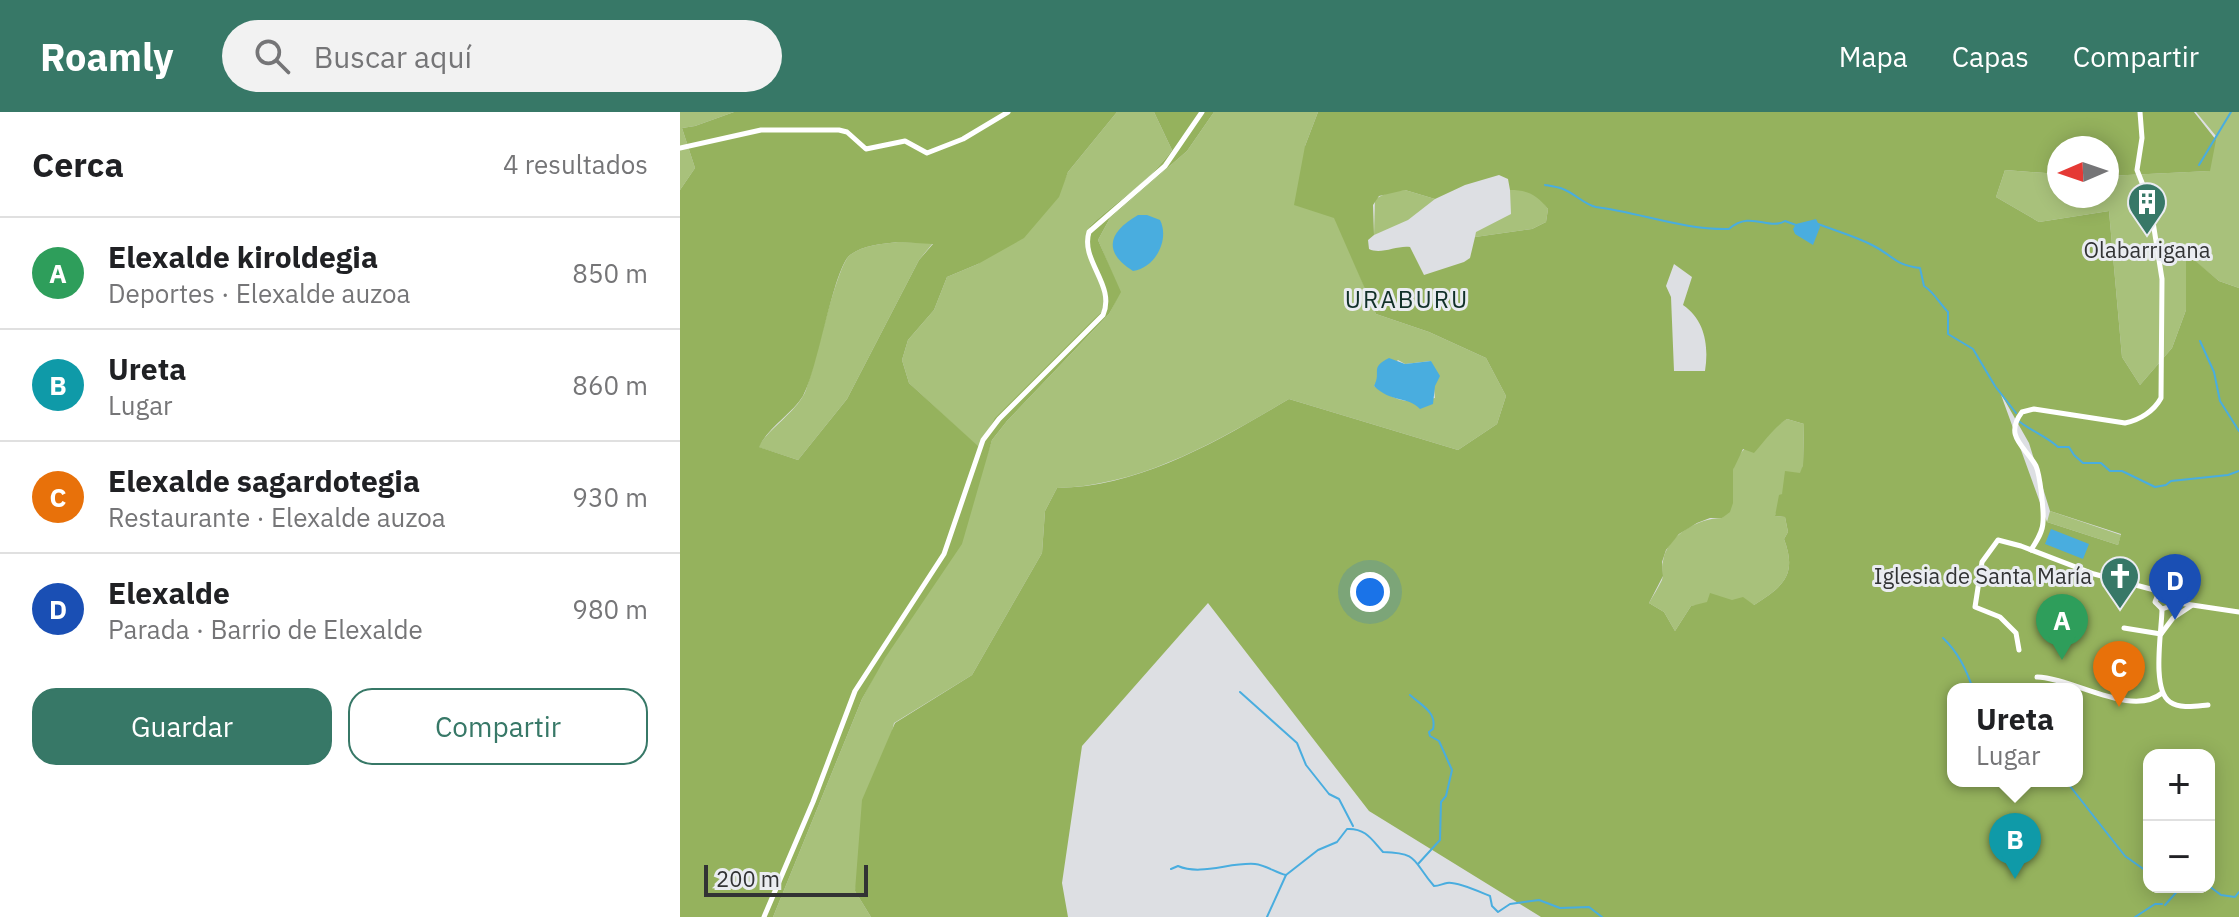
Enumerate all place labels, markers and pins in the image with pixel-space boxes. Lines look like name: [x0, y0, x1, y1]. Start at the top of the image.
building icon: Olabarrigana: [2126, 181, 2168, 236]
place label: Olabarrigana: [2083, 235, 2211, 264]
pin: D: [2149, 554, 2201, 620]
church icon: Iglesia de Santa María: [2099, 555, 2141, 610]
place label: Iglesia de Santa María: [1874, 561, 2092, 590]
pin: A: [2036, 594, 2088, 660]
pin: C: [2093, 641, 2145, 707]
pin: B: [1989, 813, 2041, 879]

